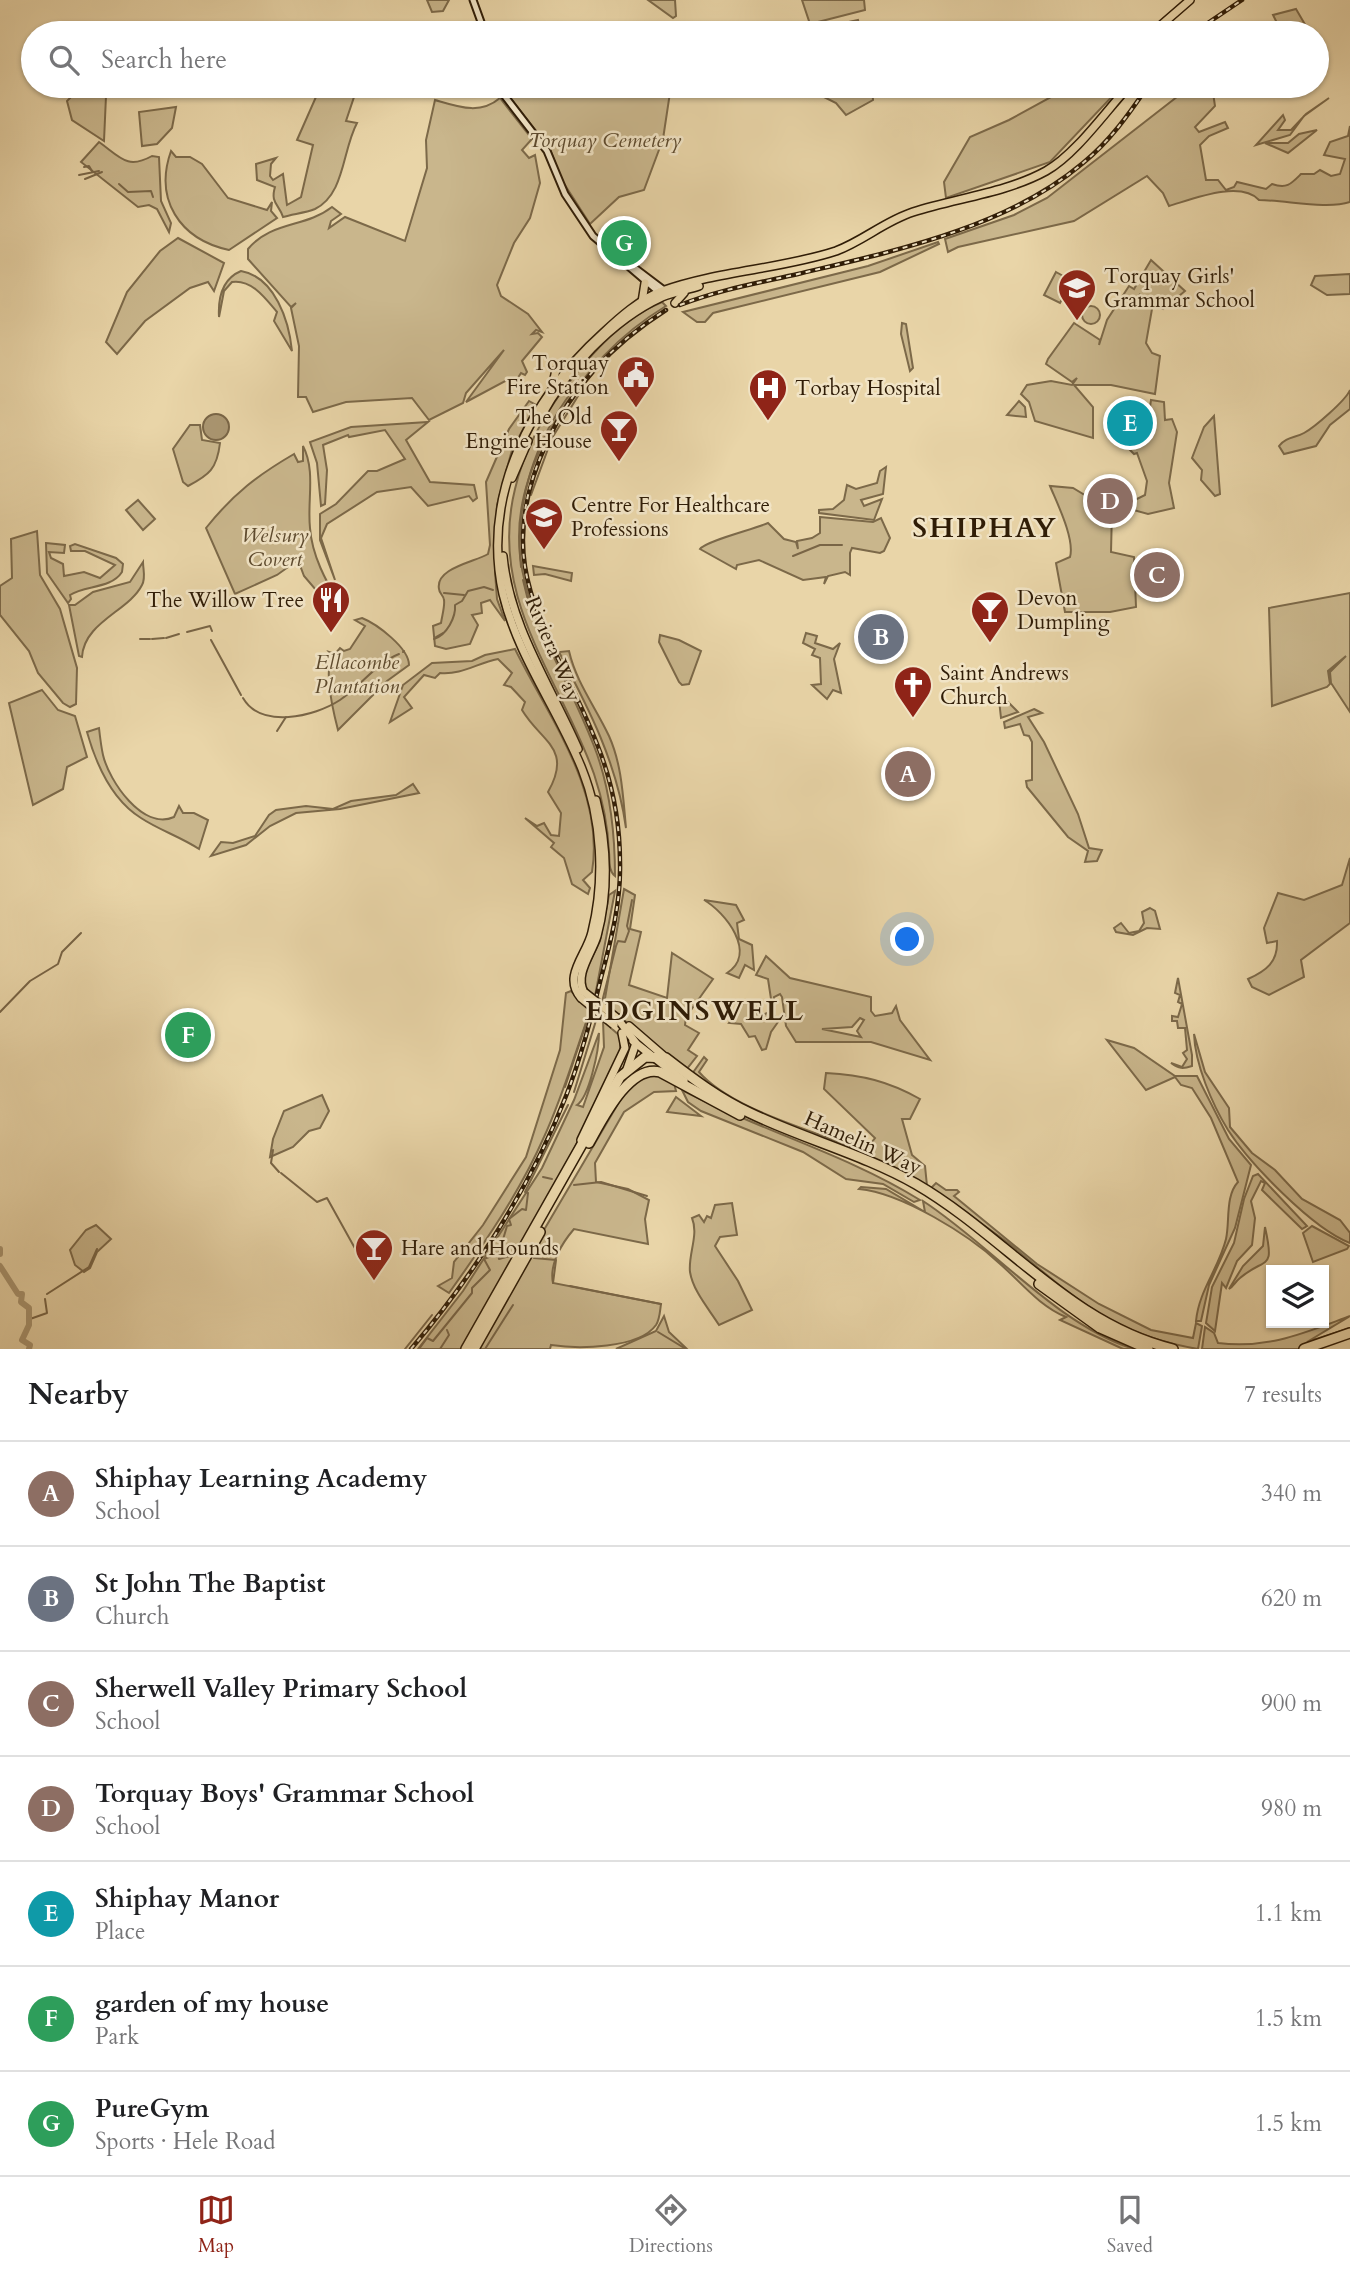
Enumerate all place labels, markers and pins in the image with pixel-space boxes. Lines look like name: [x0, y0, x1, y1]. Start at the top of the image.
pin: G: [601, 217, 647, 269]
place label: Torquay Girls' Grammar School: [1104, 262, 1255, 315]
school or university icon: Torquay Girls' Grammar School: [1056, 267, 1098, 322]
place label: Torquay Fire Station: [506, 349, 609, 402]
public building icon: Torquay Fire Station: [615, 354, 657, 409]
hospital icon: Torbay Hospital: [747, 367, 789, 422]
place label: Torbay Hospital: [795, 374, 941, 403]
pin: E: [1107, 397, 1153, 449]
place label: The Old Engine House: [465, 403, 592, 456]
bar icon: The Old Engine House: [598, 408, 640, 463]
pin: D: [1087, 475, 1133, 527]
place label: Centre For Healthcare Professions: [571, 491, 770, 544]
school or university icon: Centre For Healthcare Professions: [523, 496, 565, 551]
pin: C: [1134, 549, 1180, 601]
restaurant icon: The Willow Tree: [310, 579, 352, 634]
place label: Devon Dumpling: [1017, 584, 1110, 637]
place label: The Willow Tree: [146, 586, 304, 615]
bar icon: Devon Dumpling: [969, 589, 1011, 644]
pin: B: [858, 611, 904, 663]
place label: Saint Andrews Church: [940, 659, 1069, 712]
church icon: Saint Andrews Church: [892, 664, 934, 719]
pin: A: [885, 748, 931, 800]
pin: F: [165, 1009, 211, 1061]
bar icon: Hare and Hounds: [353, 1227, 395, 1282]
place label: Hare and Hounds: [401, 1234, 559, 1263]

